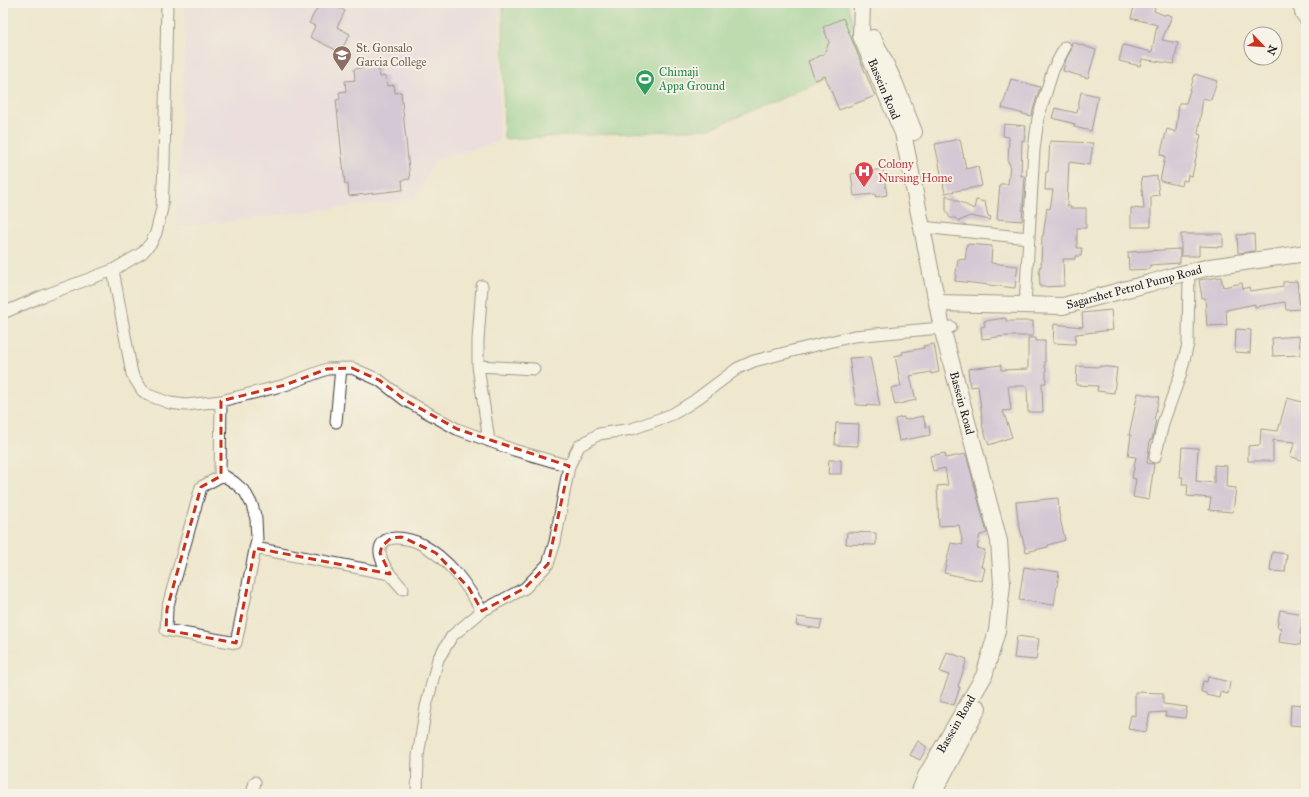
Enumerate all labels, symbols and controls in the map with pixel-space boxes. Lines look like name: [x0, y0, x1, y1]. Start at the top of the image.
north arrow: [1243, 26, 1283, 66]
place label: St. Gonsalo Garcia College: [356, 41, 427, 70]
text: N: [1263, 43, 1279, 58]
school or university icon: St. Gonsalo Garcia College: [331, 44, 353, 72]
street label: Bassein Road: [865, 56, 903, 122]
place label: Chimaji Appa Ground: [658, 65, 725, 93]
sports icon: Chimaji Appa Ground: [634, 68, 656, 96]
place label: Colony Nursing Home: [878, 157, 953, 186]
hospital icon: Colony Nursing Home: [853, 160, 875, 188]
street label: Sagarshet Petrol Pump Road: [1065, 262, 1204, 313]
street label: Bassein Road: [947, 370, 977, 436]
street label: Bassein Road: [934, 692, 978, 756]

